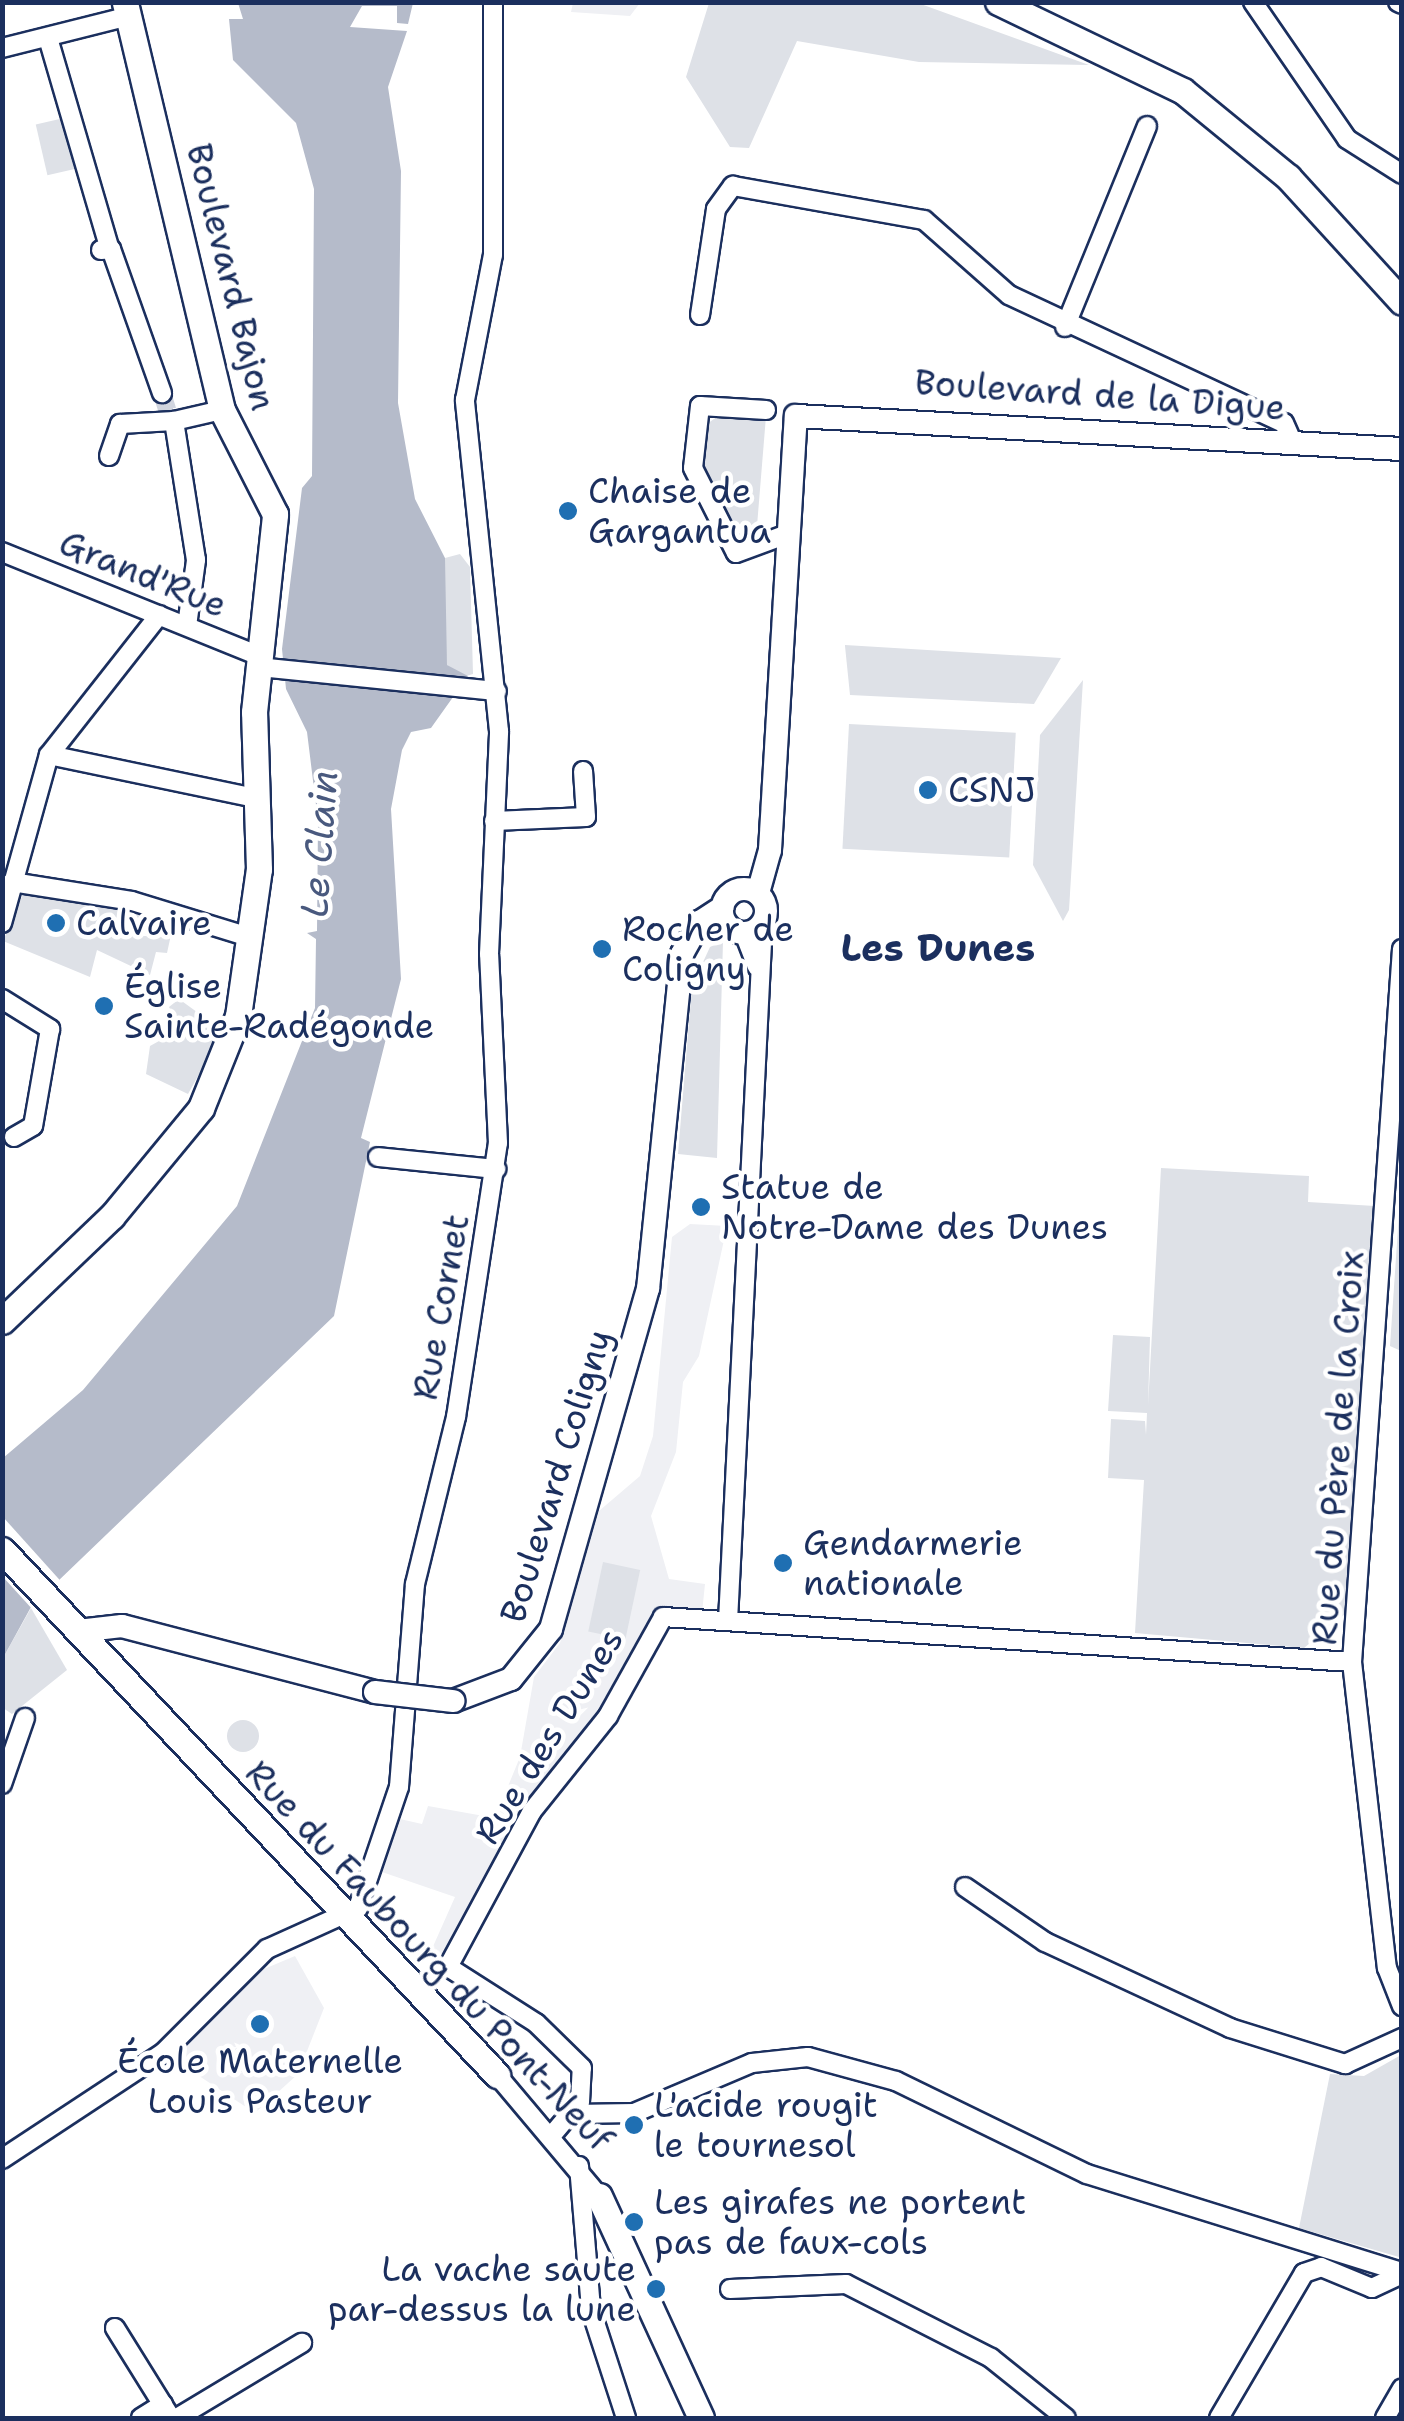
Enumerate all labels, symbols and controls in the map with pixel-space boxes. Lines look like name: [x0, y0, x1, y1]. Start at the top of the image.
street label: Boulevard Bajon: [178, 139, 284, 415]
street label: Boulevard de la Digue: [913, 361, 1287, 429]
place label: Chaise de Gargantua: [588, 470, 771, 552]
marker: Chaise de Gargantua: [557, 500, 579, 522]
street label: Grand'Rue: [53, 521, 233, 627]
water label: Le Clain: [291, 769, 347, 919]
place label: CSNJ: [948, 769, 1036, 811]
marker: CSNJ: [917, 779, 939, 801]
place label: Calvaire: [76, 902, 212, 944]
place label: Rocher de Coligny: [622, 908, 794, 990]
marker: Calvaire: [45, 912, 67, 934]
district label: Les Dunes: [841, 925, 1035, 971]
marker: Rocher de Coligny: [591, 938, 613, 960]
place label: Église Sainte-Radégonde: [124, 965, 434, 1047]
marker: Église Sainte-Radégonde: [93, 995, 115, 1017]
place label: Statue de Notre-Dame des Dunes: [721, 1166, 1108, 1248]
marker: Statue de Notre-Dame des Dunes: [690, 1196, 712, 1218]
street label: Rue Cornet: [404, 1211, 478, 1403]
street label: Rue du Père de la Croix: [1303, 1249, 1373, 1647]
street label: Boulevard Coligny: [491, 1324, 621, 1628]
place label: Gendarmerie nationale: [803, 1522, 1023, 1604]
marker: Gendarmerie nationale: [772, 1552, 794, 1574]
street label: Rue des Dunes: [466, 1620, 632, 1852]
street label: Rue du Faubourg du Pont-Neuf: [237, 1752, 621, 2160]
marker: École Maternelle Louis Pasteur: [249, 2013, 271, 2035]
place label: École Maternelle Louis Pasteur: [117, 2040, 403, 2122]
place label: L'acide rougit le tournesol: [654, 2084, 878, 2166]
marker: L'acide rougit le tournesol: [623, 2114, 645, 2136]
place label: Les girafes ne portent pas de faux-cols: [654, 2181, 1026, 2263]
marker: Les girafes ne portent pas de faux-cols: [623, 2211, 645, 2233]
place label: La vache saute par-dessus la lune: [328, 2248, 636, 2330]
marker: La vache saute par-dessus la lune: [645, 2278, 667, 2300]

